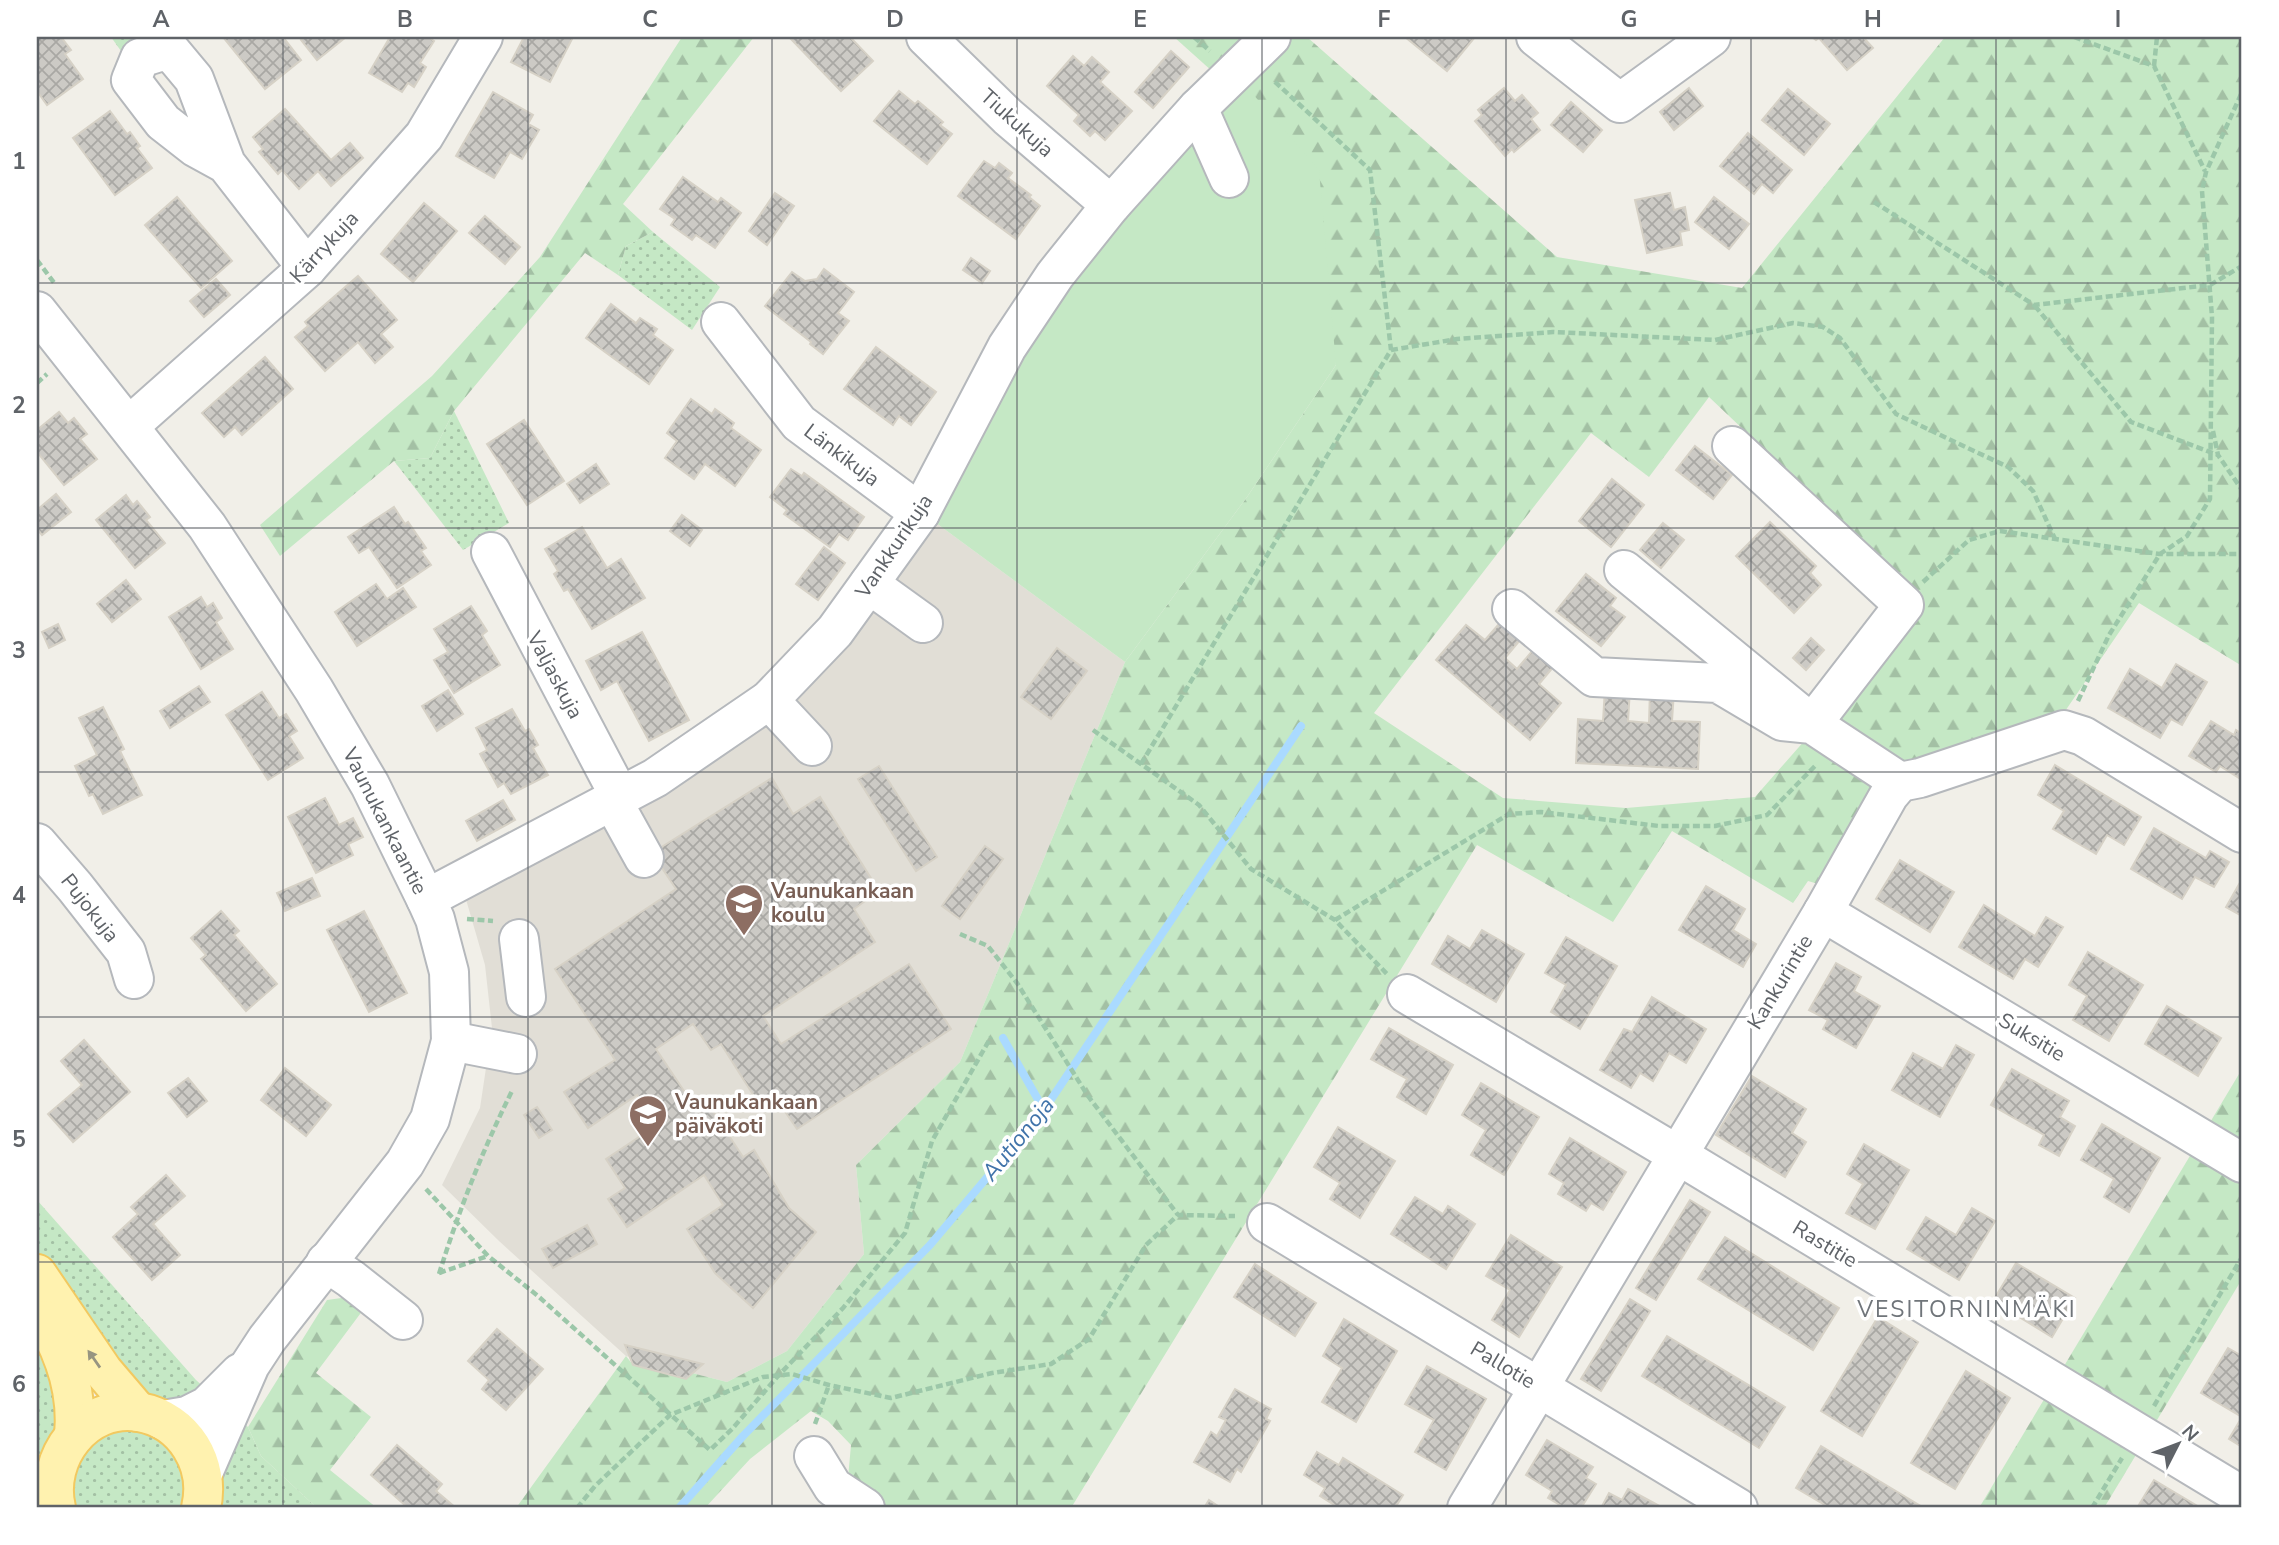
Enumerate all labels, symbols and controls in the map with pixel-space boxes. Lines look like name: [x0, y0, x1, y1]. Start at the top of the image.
text: A: [152, 4, 170, 35]
text: B: [397, 4, 413, 35]
text: C: [642, 4, 658, 35]
text: D: [886, 4, 904, 35]
text: E: [1133, 4, 1147, 35]
text: F: [1378, 4, 1391, 35]
text: G: [1621, 4, 1637, 35]
text: H: [1864, 4, 1882, 35]
text: I: [2115, 4, 2121, 35]
street label: Tiukukuja: [974, 83, 1060, 163]
text: 1: [12, 146, 26, 177]
street label: Kärrykuja: [283, 205, 365, 289]
text: 2: [12, 390, 26, 421]
street label: Länkikuja: [798, 417, 886, 493]
street label: Vankkurikuja: [848, 488, 939, 604]
street label: Valjaskuja: [520, 626, 590, 724]
text: 3: [12, 635, 26, 666]
street label: Vaunukankaantie: [335, 742, 434, 899]
street label: Pujokuja: [54, 868, 126, 948]
place label: Vaunukankaan koulu: [770, 877, 914, 929]
text: 4: [12, 880, 26, 911]
school or university icon: Vaunukankaan koulu: [723, 882, 765, 937]
street label: Kankurintie: [1741, 929, 1819, 1035]
street label: Suksitie: [1993, 1006, 2071, 1068]
place label: Vaunukankaan päiväkoti: [674, 1088, 818, 1140]
water label: Autionoja: [974, 1091, 1061, 1188]
school or university icon: Vaunukankaan päiväkoti: [627, 1093, 669, 1148]
text: 5: [12, 1124, 26, 1155]
street label: Rastitie: [1787, 1214, 1863, 1274]
district label: VESITORNINMÄKI: [1856, 1294, 2077, 1325]
street label: Pallotie: [1465, 1335, 1541, 1395]
one-way arrow: [87, 1350, 101, 1368]
text: 6: [12, 1369, 26, 1400]
north arrow: [2142, 1408, 2212, 1478]
text: N: [2175, 1419, 2204, 1447]

